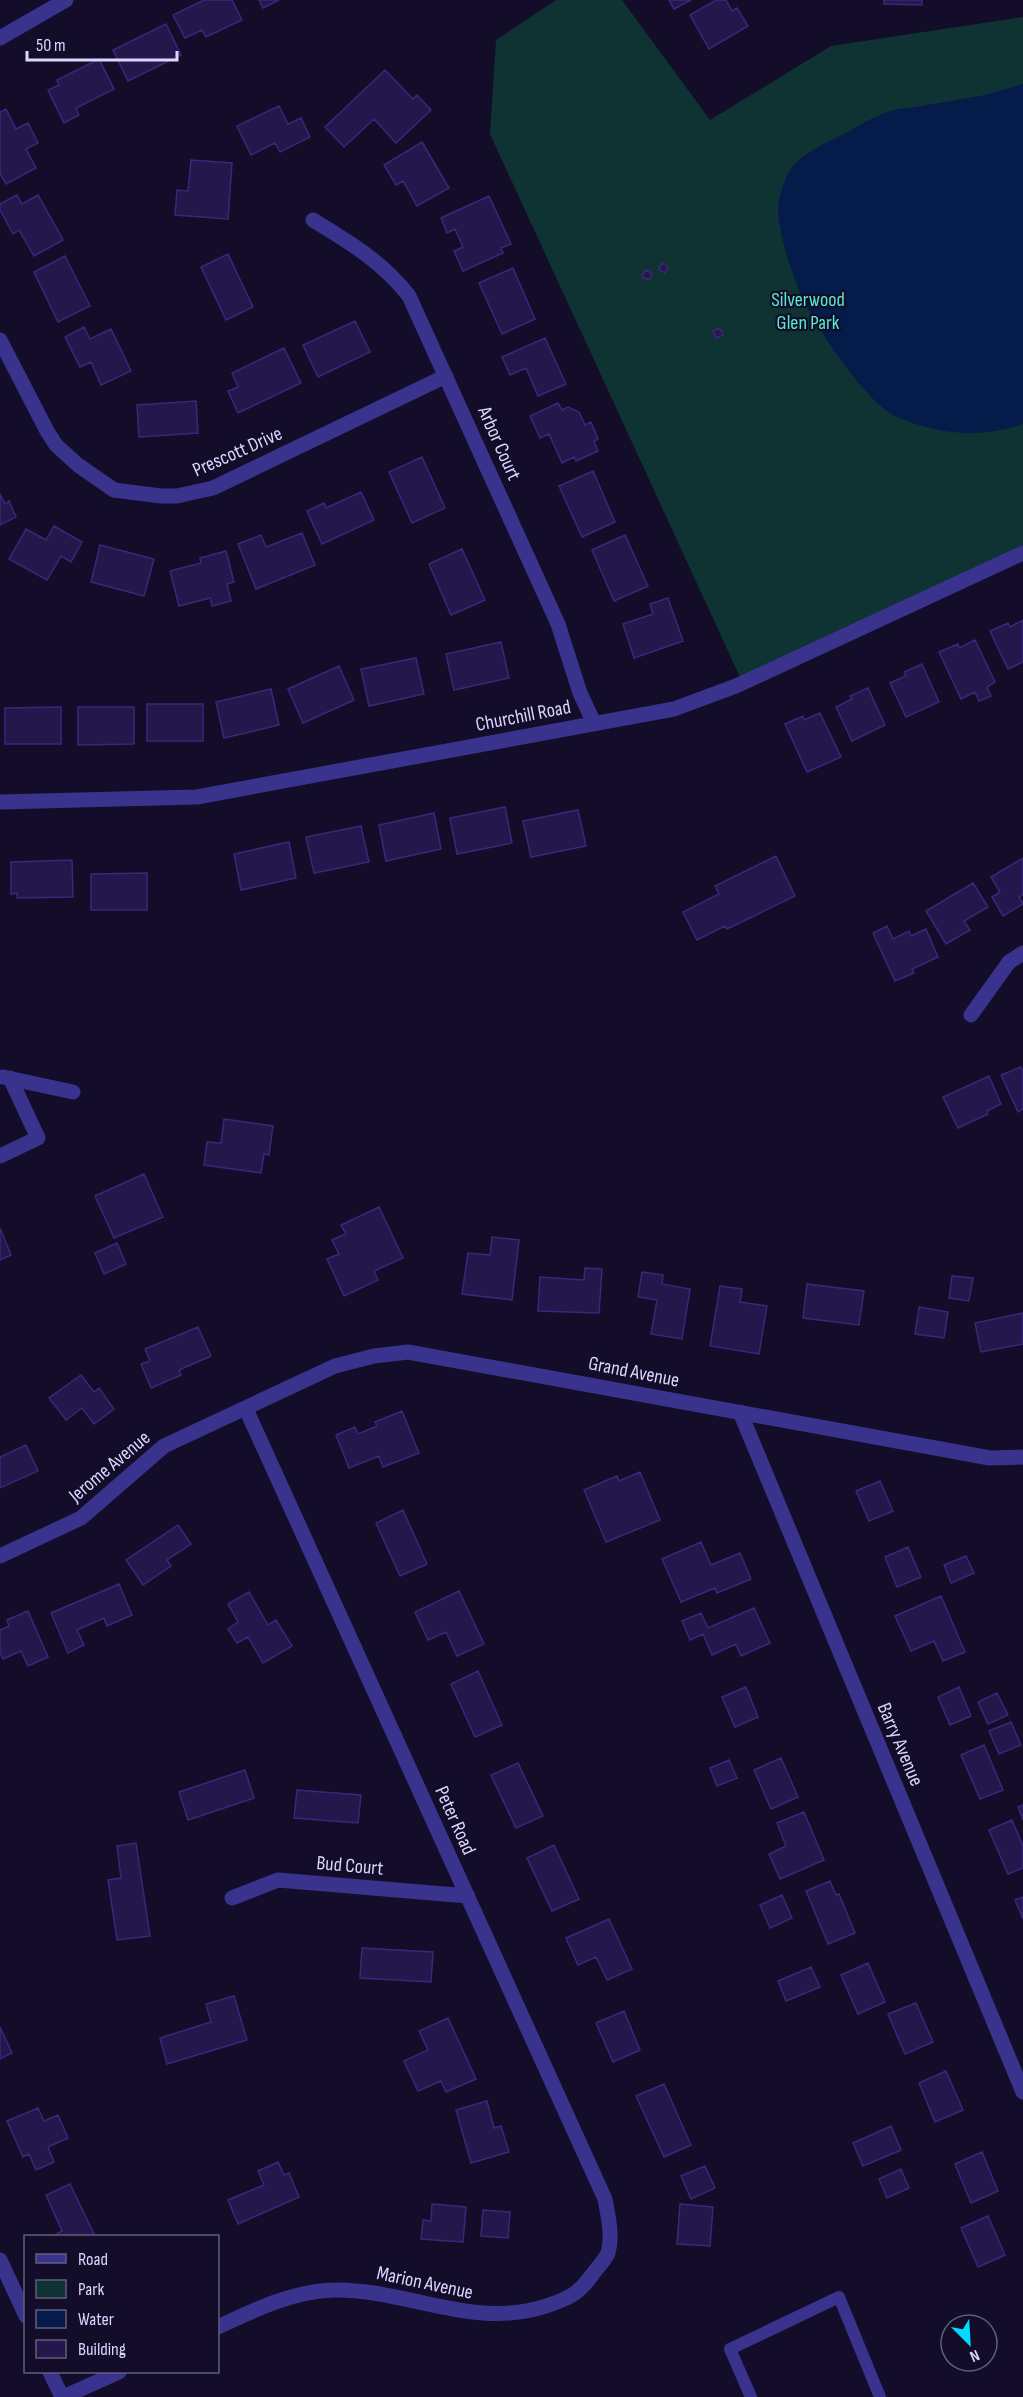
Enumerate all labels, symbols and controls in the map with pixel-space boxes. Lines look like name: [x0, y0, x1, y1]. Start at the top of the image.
scale bar: [27, 24, 177, 62]
text: 50 m: [36, 35, 66, 56]
park label: Silverwood Glen Park: [771, 288, 845, 335]
street label: Arbor Court: [472, 402, 526, 484]
street label: Prescott Drive: [189, 422, 286, 482]
street label: Churchill Road: [474, 695, 573, 737]
street label: Grand Avenue: [586, 1351, 681, 1393]
street label: Jerome Avenue: [63, 1426, 155, 1508]
street label: Barry Avenue: [872, 1699, 928, 1790]
street label: Peter Road: [429, 1782, 481, 1858]
street label: Bud Court: [315, 1851, 384, 1881]
legend: [24, 2235, 219, 2373]
text: Road: [78, 2249, 108, 2270]
street label: Marion Avenue: [374, 2261, 475, 2305]
text: Park: [78, 2279, 104, 2300]
text: Water: [78, 2309, 114, 2330]
north arrow: [939, 2313, 999, 2373]
text: Building: [78, 2339, 126, 2360]
text: N: [967, 2345, 982, 2366]

